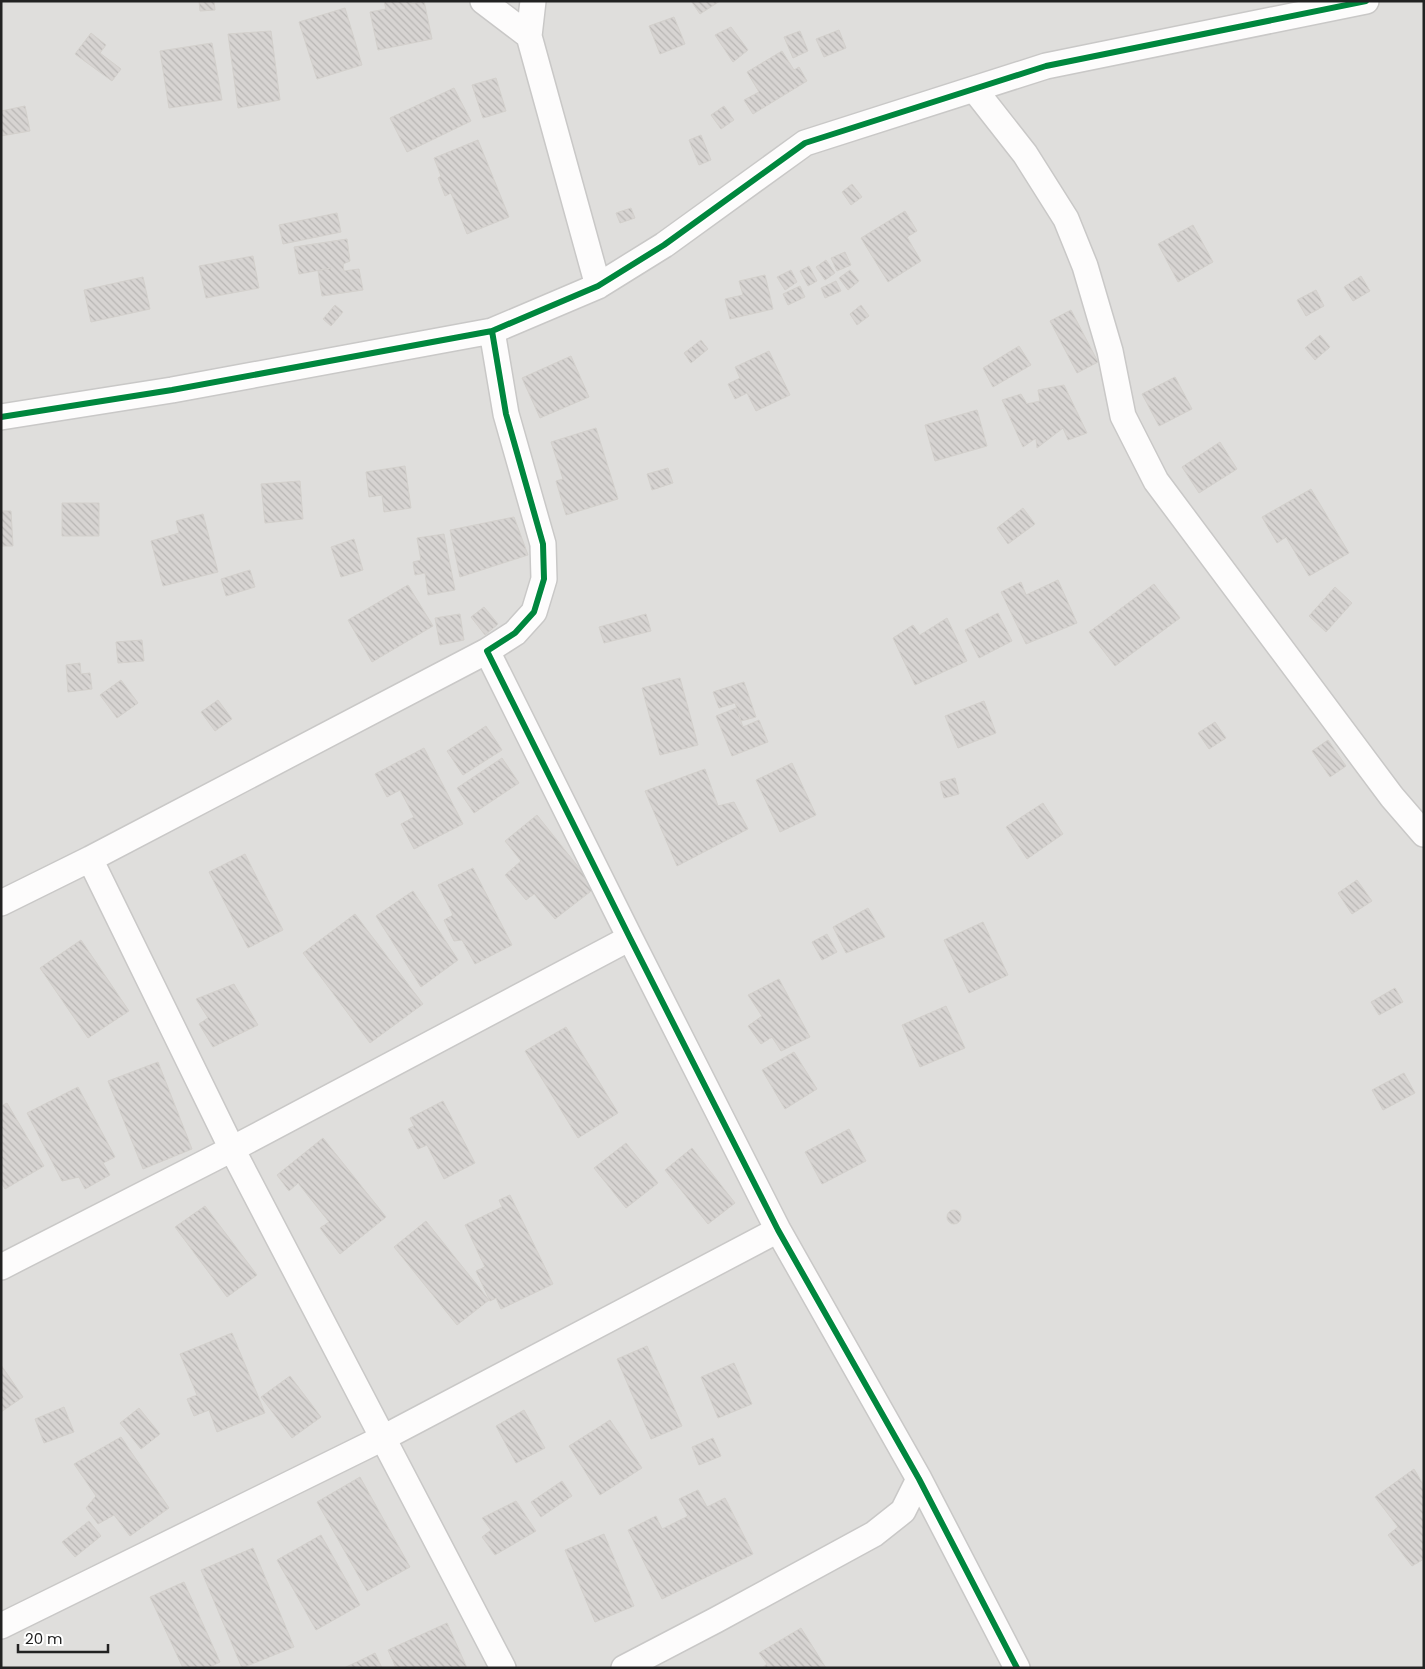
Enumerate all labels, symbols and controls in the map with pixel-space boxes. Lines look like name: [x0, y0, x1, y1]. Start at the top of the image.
scale bar: [18, 1622, 108, 1654]
text: 20 m: [25, 1628, 63, 1649]

